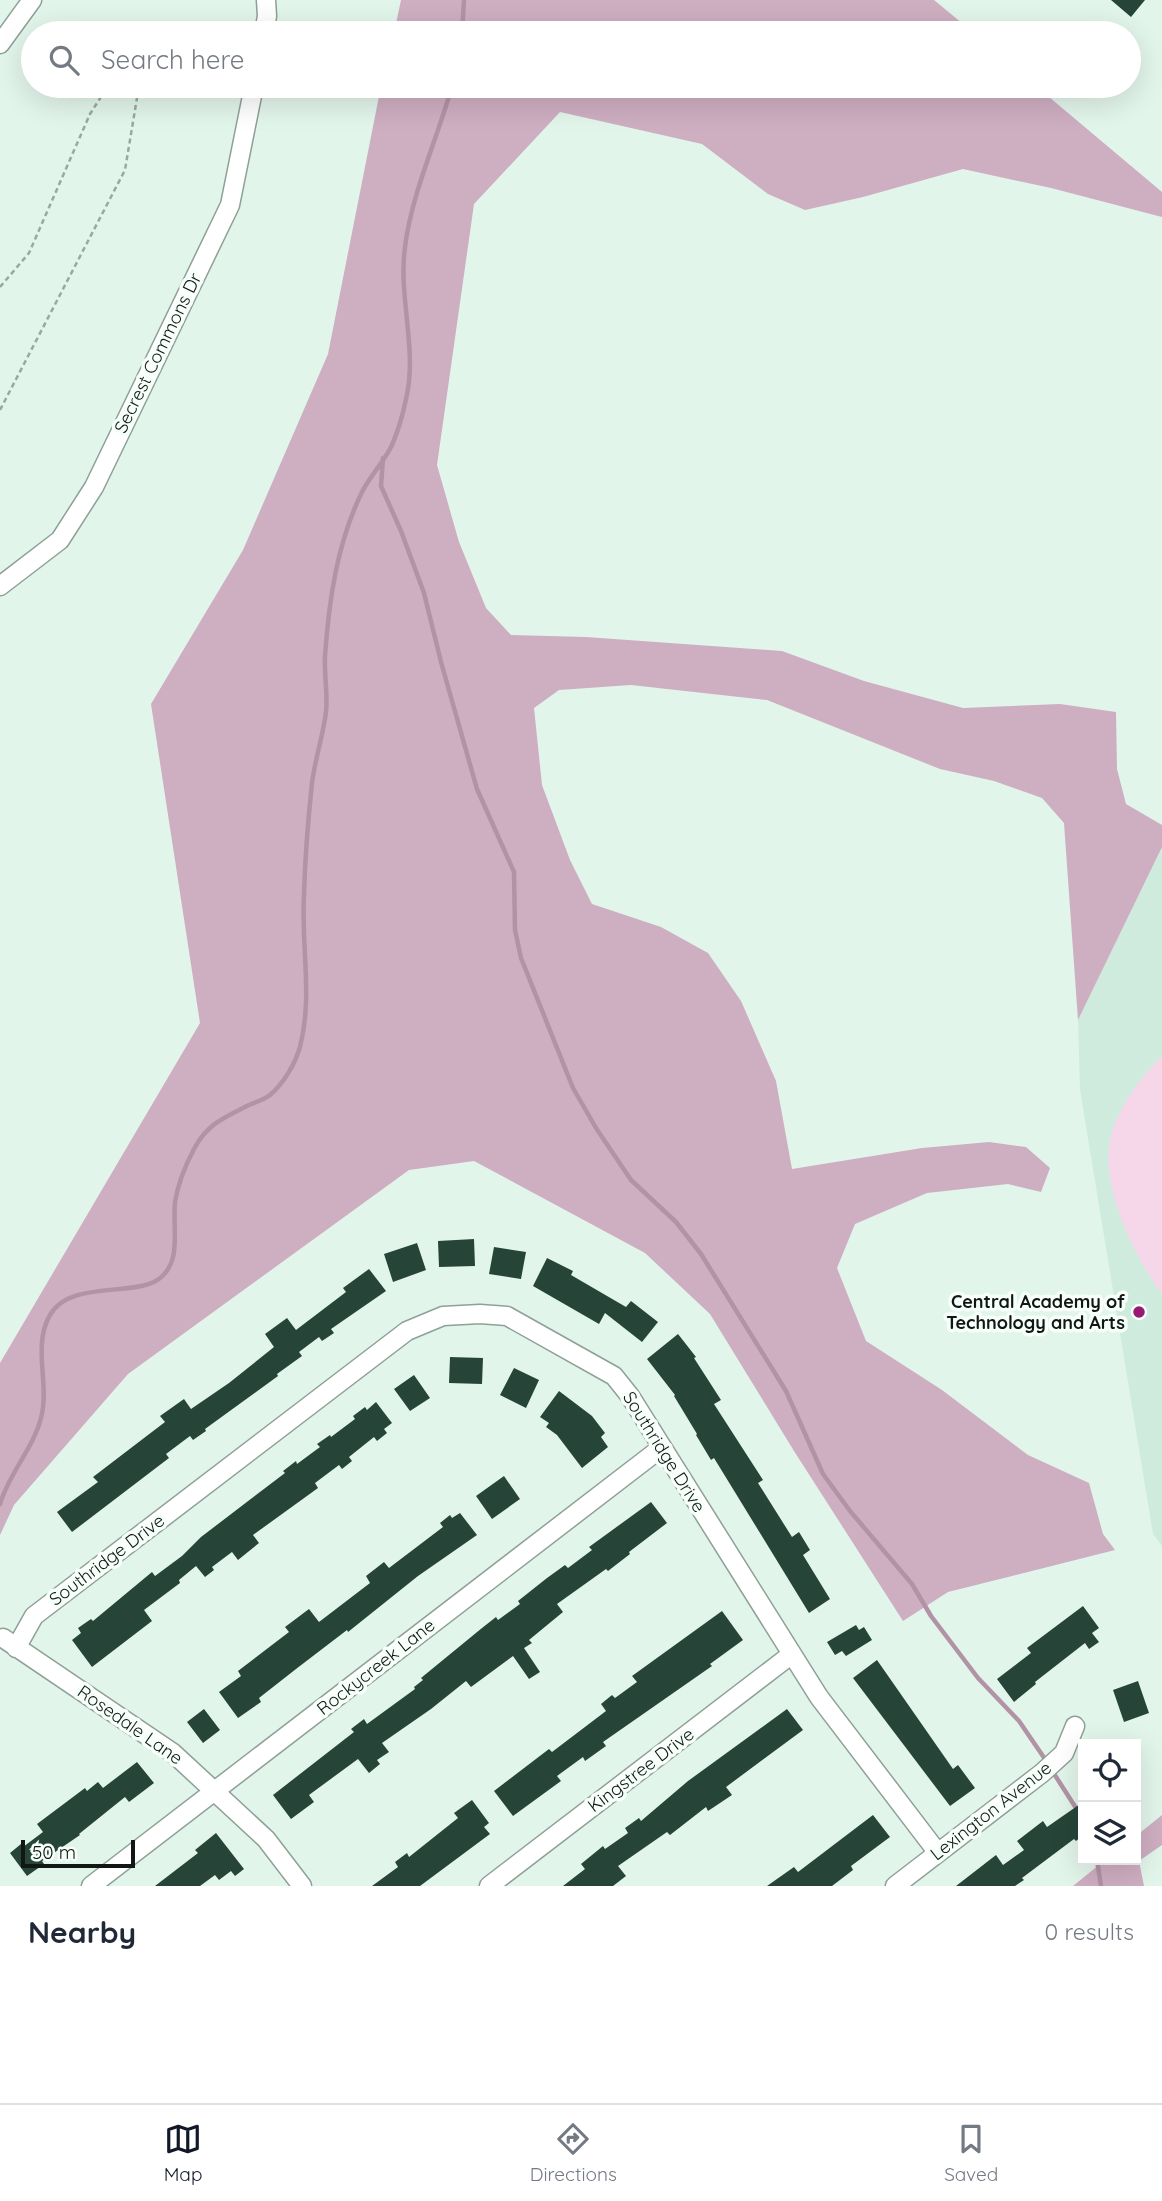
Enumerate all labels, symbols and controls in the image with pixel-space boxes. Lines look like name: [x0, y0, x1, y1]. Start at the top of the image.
search box: [21, 21, 1141, 98]
icon: search: [45, 41, 83, 79]
text: Search here: [101, 43, 245, 76]
street label: Secrest Commons Dr: [109, 269, 206, 437]
place label: Central Academy of Technology and Arts: [946, 1290, 1125, 1334]
marker: Central Academy of Technology and Arts: [1131, 1304, 1147, 1320]
street label: Southridge Drive: [618, 1387, 711, 1517]
street label: Southridge Drive: [44, 1509, 169, 1610]
street label: Rockycreek Lane: [312, 1613, 439, 1720]
street label: Rosedale Lane: [73, 1680, 187, 1769]
street label: Kingstree Drive: [583, 1722, 698, 1817]
map controls: [1078, 1739, 1141, 1865]
button: locate: [1078, 1739, 1141, 1802]
street label: Lexington Avenue: [925, 1756, 1056, 1865]
button: layers: [1078, 1802, 1141, 1865]
scale bar: [21, 1837, 135, 1869]
text: 50 m: [32, 1840, 76, 1864]
text: Nearby: [28, 1913, 136, 1951]
text: 0 results: [1045, 1917, 1134, 1946]
tab: Map: [164, 2120, 202, 2186]
tab: Directions: [530, 2120, 617, 2186]
tab: Saved: [944, 2120, 998, 2186]

